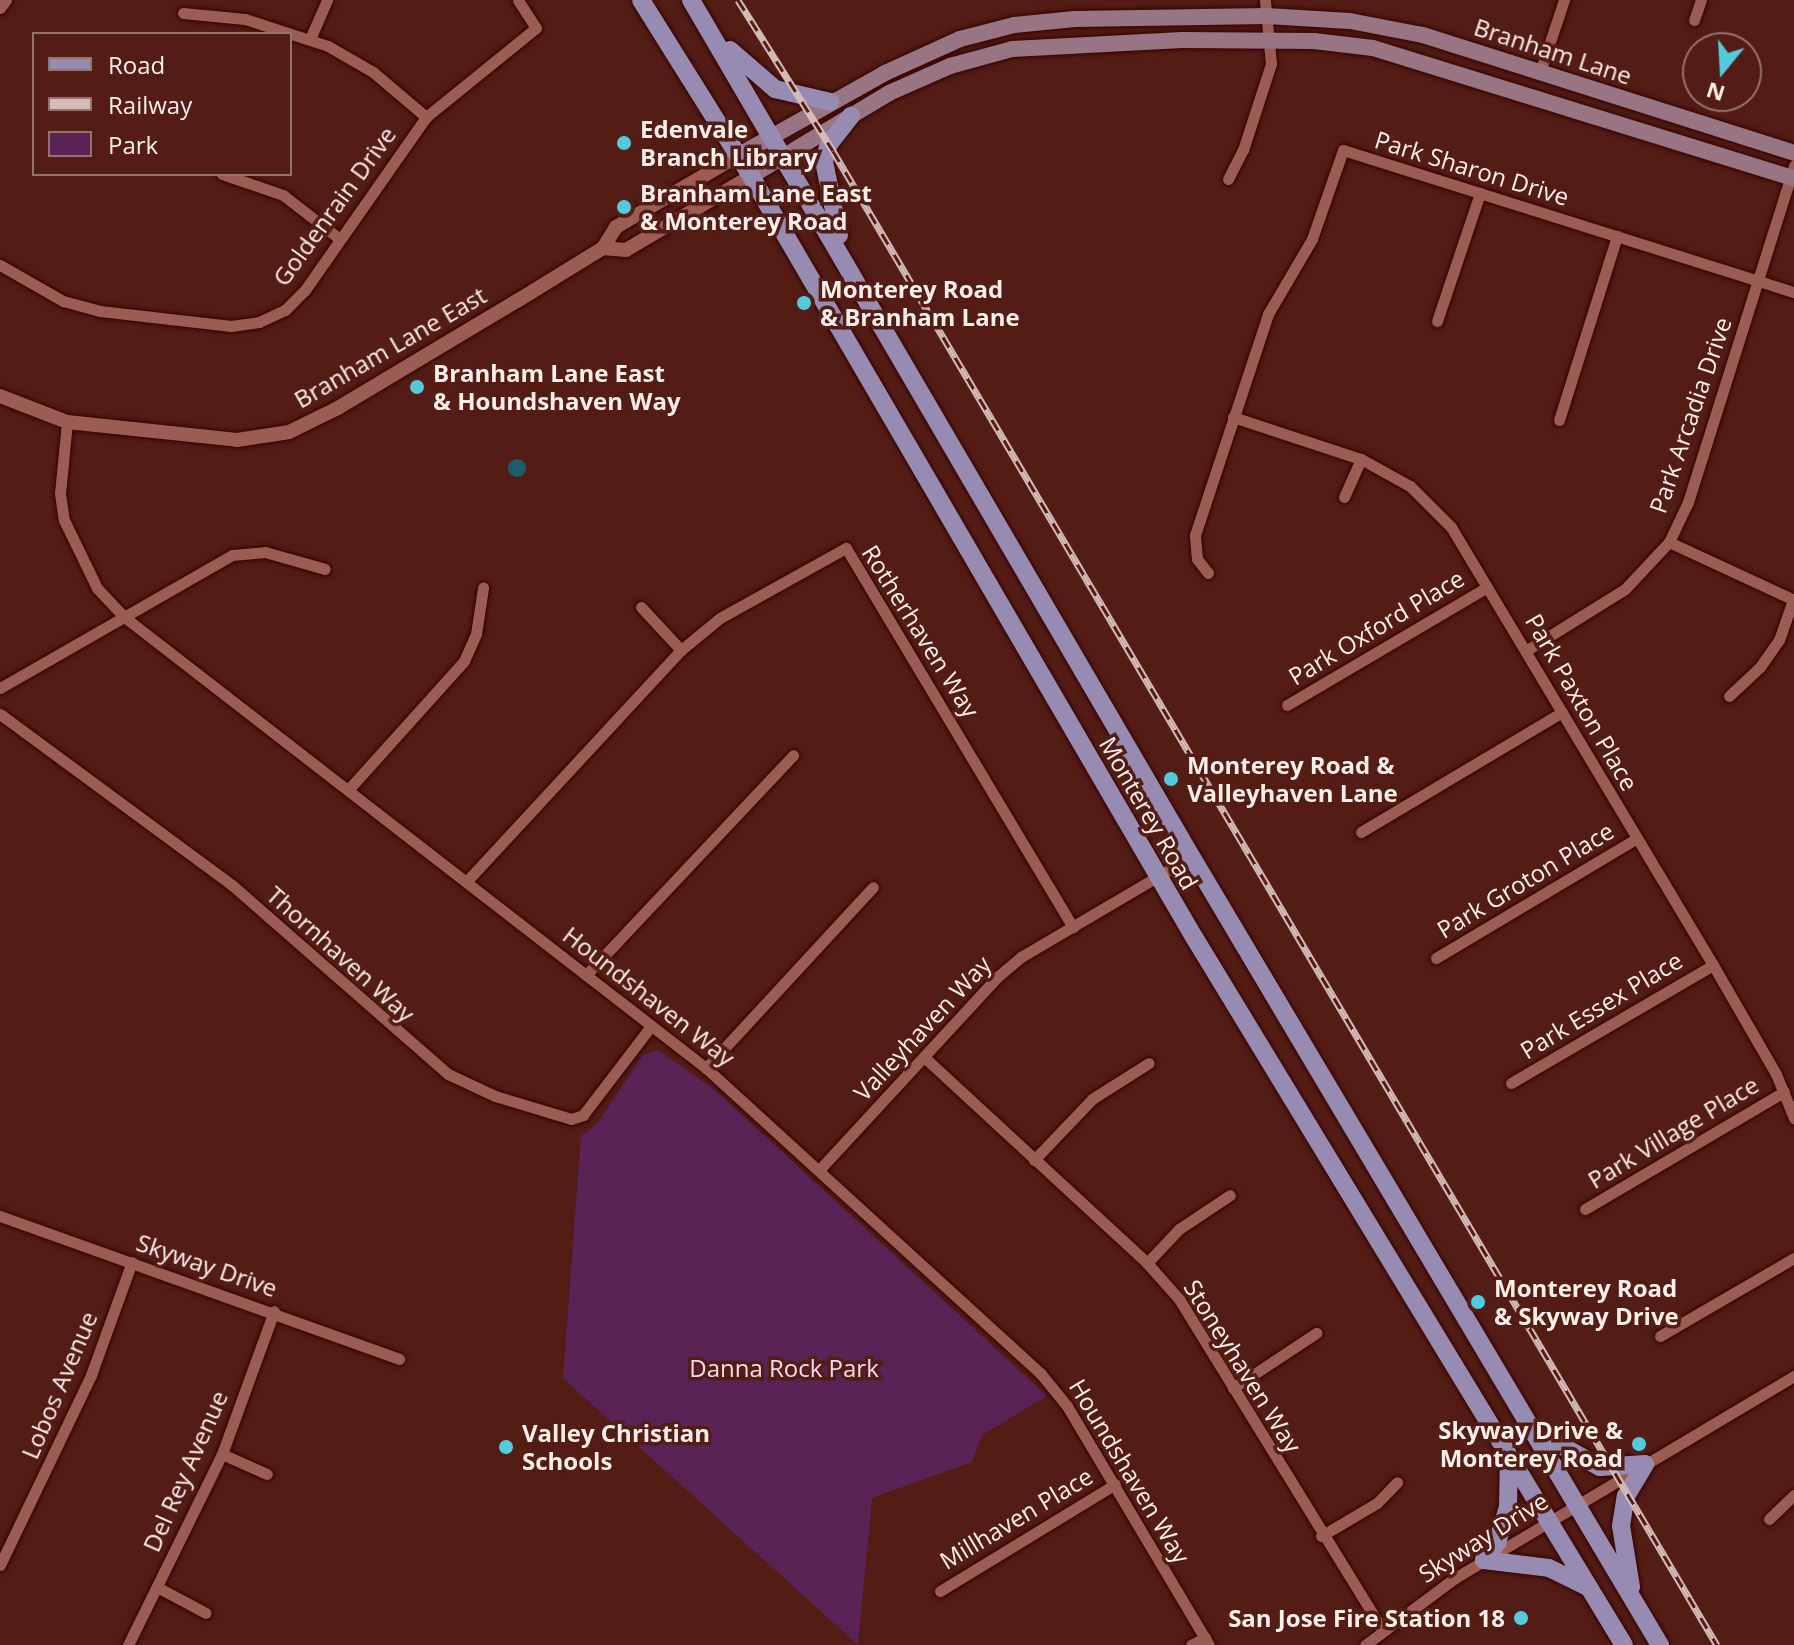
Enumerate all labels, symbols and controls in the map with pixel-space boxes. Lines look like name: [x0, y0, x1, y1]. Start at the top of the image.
street label: Branham Lane: [1471, 12, 1635, 90]
legend: [32, 32, 292, 176]
north arrow: [1682, 32, 1762, 112]
text: Road: [108, 48, 165, 81]
text: N: [1702, 76, 1728, 110]
text: Railway: [108, 88, 192, 121]
place label: Edenvale Branch Library: [640, 115, 818, 171]
street label: Goldenrain Drive: [267, 121, 401, 291]
street label: Park Sharon Drive: [1371, 125, 1573, 211]
text: Park: [108, 128, 158, 161]
marker: Edenvale Branch Library: [615, 134, 633, 152]
place label: Branham Lane East & Monterey Road: [640, 179, 872, 235]
marker: Branham Lane East & Monterey Road: [615, 198, 633, 216]
place label: Monterey Road & Branham Lane: [820, 275, 1020, 331]
street label: Branham Lane East: [289, 280, 491, 414]
marker: Monterey Road & Branham Lane: [795, 294, 813, 312]
street label: Park Arcadia Drive: [1643, 313, 1737, 517]
place label: Branham Lane East & Houndshaven Way: [433, 359, 681, 415]
marker: Branham Lane East & Houndshaven Way: [408, 378, 426, 396]
street label: Rotherhaven Way: [856, 539, 986, 723]
street label: Park Oxford Place: [1283, 563, 1469, 691]
street label: Park Paxton Place: [1520, 608, 1644, 796]
street label: Monterey Road: [1094, 732, 1204, 894]
place label: Monterey Road & Valleyhaven Lane: [1187, 751, 1398, 807]
marker: Monterey Road & Valleyhaven Lane: [1162, 770, 1180, 788]
street label: Park Groton Place: [1431, 816, 1619, 944]
street label: Thornhaven Way: [261, 880, 421, 1028]
street label: Houndshaven Way: [558, 920, 740, 1072]
street label: Park Essex Place: [1515, 945, 1687, 1065]
street label: Valleyhaven Way: [848, 950, 996, 1106]
street label: Park Village Place: [1583, 1070, 1763, 1194]
street label: Skyway Drive: [133, 1227, 281, 1303]
street label: Stoneyhaven Way: [1178, 1274, 1308, 1458]
place label: Monterey Road & Skyway Drive: [1494, 1274, 1679, 1330]
marker: Monterey Road & Skyway Drive: [1469, 1293, 1487, 1311]
street label: Lobos Avenue: [15, 1307, 103, 1463]
park label: Danna Rock Park: [689, 1354, 879, 1382]
street label: Houndshaven Way: [1064, 1374, 1196, 1568]
street label: Del Rey Avenue: [137, 1386, 233, 1556]
place label: Skyway Drive & Monterey Road: [1438, 1416, 1623, 1472]
place label: Valley Christian Schools: [522, 1419, 710, 1475]
marker: Skyway Drive & Monterey Road: [1630, 1435, 1648, 1453]
marker: Valley Christian Schools: [497, 1438, 515, 1456]
street label: Millhaven Place: [934, 1461, 1098, 1575]
street label: Skyway Drive: [1413, 1486, 1553, 1588]
place label: San Jose Fire Station 18: [1228, 1604, 1505, 1632]
marker: San Jose Fire Station 18: [1512, 1609, 1530, 1627]

